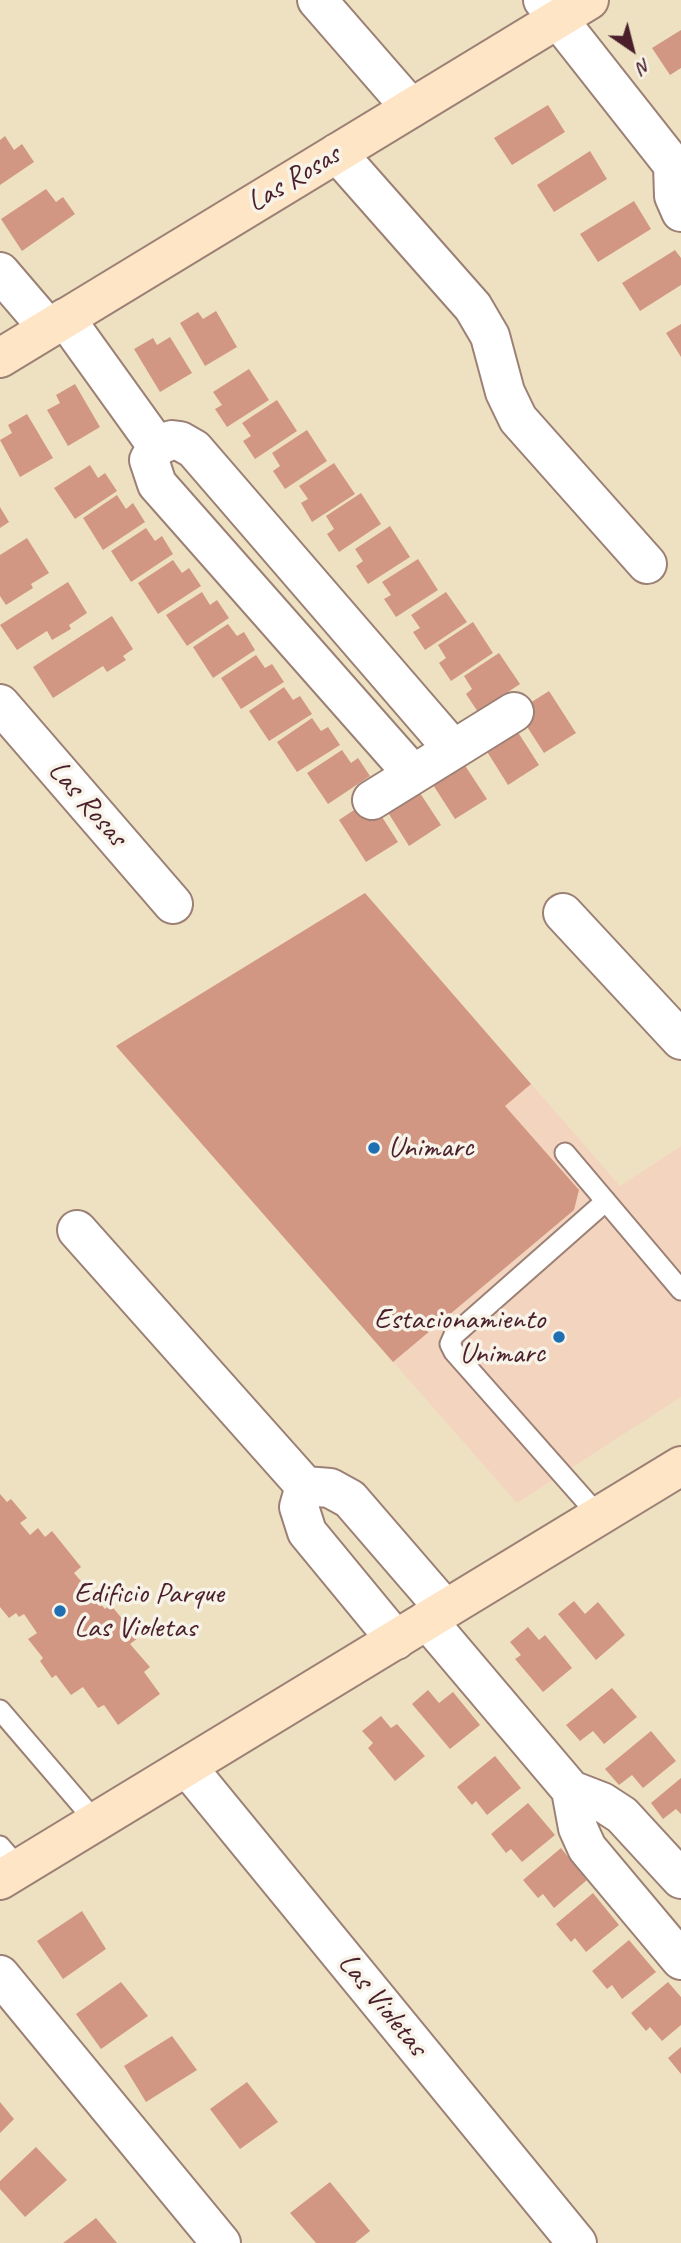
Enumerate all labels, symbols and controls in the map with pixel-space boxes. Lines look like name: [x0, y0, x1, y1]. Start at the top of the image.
north arrow: [597, 14, 667, 84]
text: N: [632, 53, 656, 79]
street label: Las Rosas: [241, 137, 347, 221]
street label: Las Rosas: [40, 754, 134, 854]
place label: Unimarc: [388, 1130, 473, 1166]
marker: Unimarc: [366, 1140, 382, 1156]
place label: Estacionamiento Unimarc: [374, 1302, 545, 1372]
marker: Estacionamiento Unimarc: [551, 1329, 567, 1345]
place label: Edificio Parque Las Violetas: [74, 1576, 224, 1646]
marker: Edificio Parque Las Violetas: [52, 1603, 68, 1619]
street label: Las Violetas: [330, 1946, 434, 2064]

